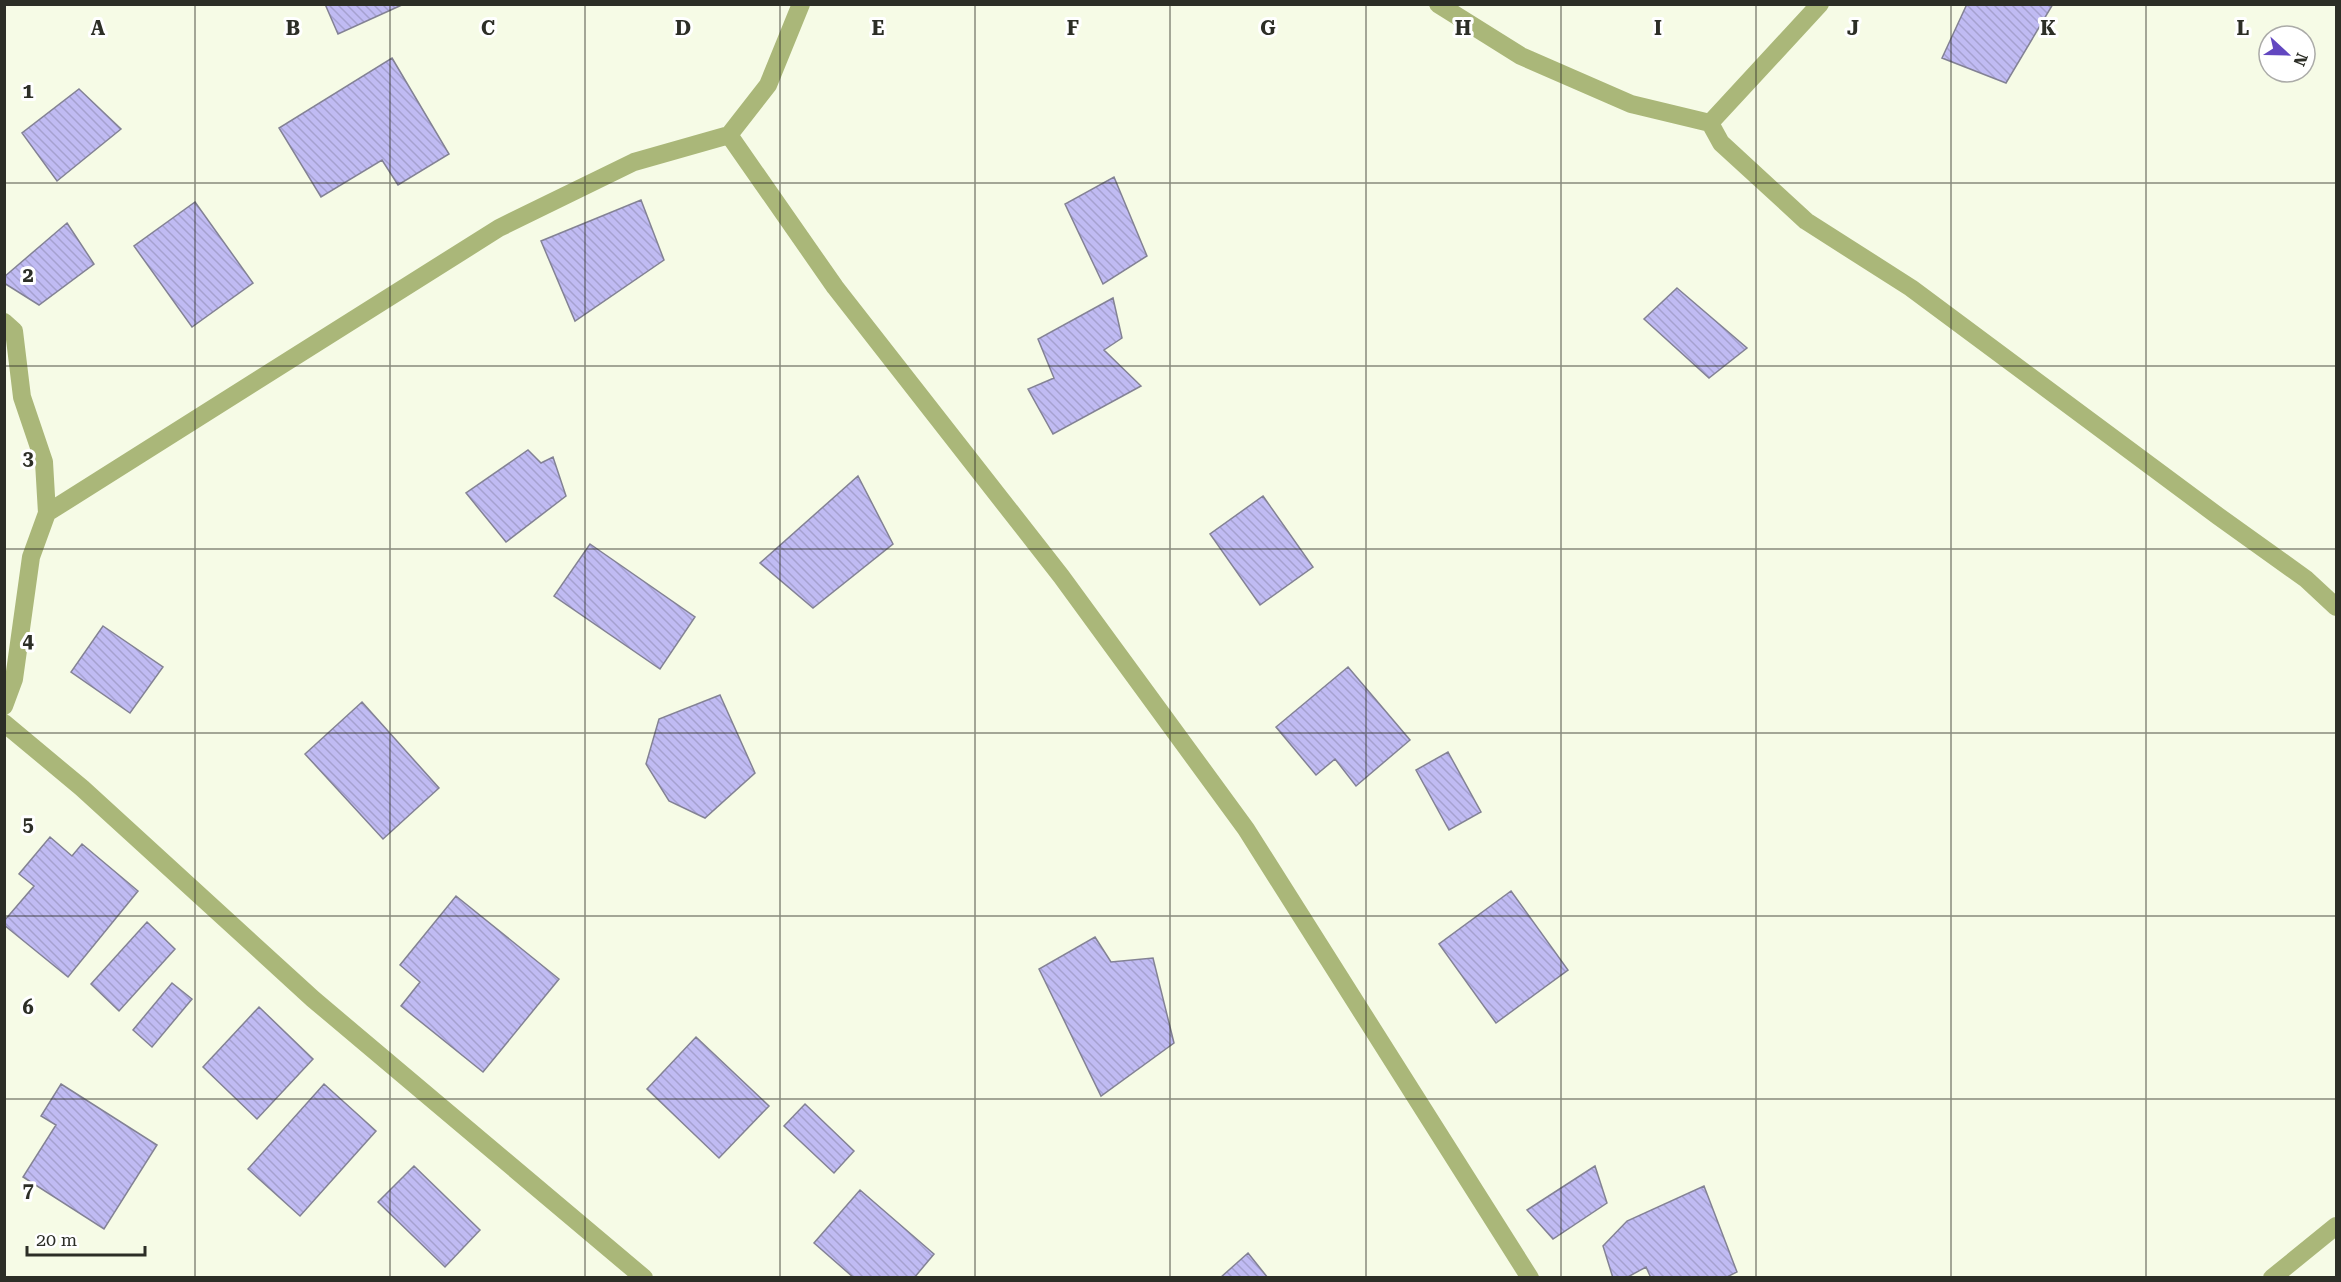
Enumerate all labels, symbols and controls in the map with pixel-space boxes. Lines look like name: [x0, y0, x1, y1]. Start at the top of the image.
text: A: [91, 16, 106, 40]
text: B: [286, 16, 300, 40]
text: C: [481, 16, 495, 40]
text: D: [675, 16, 691, 40]
text: E: [872, 16, 885, 40]
text: F: [1067, 16, 1079, 40]
text: G: [1260, 16, 1276, 40]
text: H: [1455, 16, 1471, 40]
text: I: [1654, 16, 1662, 40]
text: J: [1847, 16, 1859, 40]
text: K: [2040, 16, 2056, 40]
text: L: [2237, 16, 2250, 40]
north arrow: [2257, 24, 2317, 84]
text: N: [2289, 50, 2312, 69]
text: 1: [22, 79, 34, 103]
text: 2: [22, 263, 34, 287]
text: 3: [22, 446, 34, 470]
text: 4: [22, 629, 34, 653]
text: 5: [22, 812, 34, 836]
text: 6: [22, 995, 34, 1019]
text: 7: [22, 1178, 34, 1202]
scale bar: [27, 1219, 146, 1257]
text: 20 m: [36, 1229, 77, 1250]

